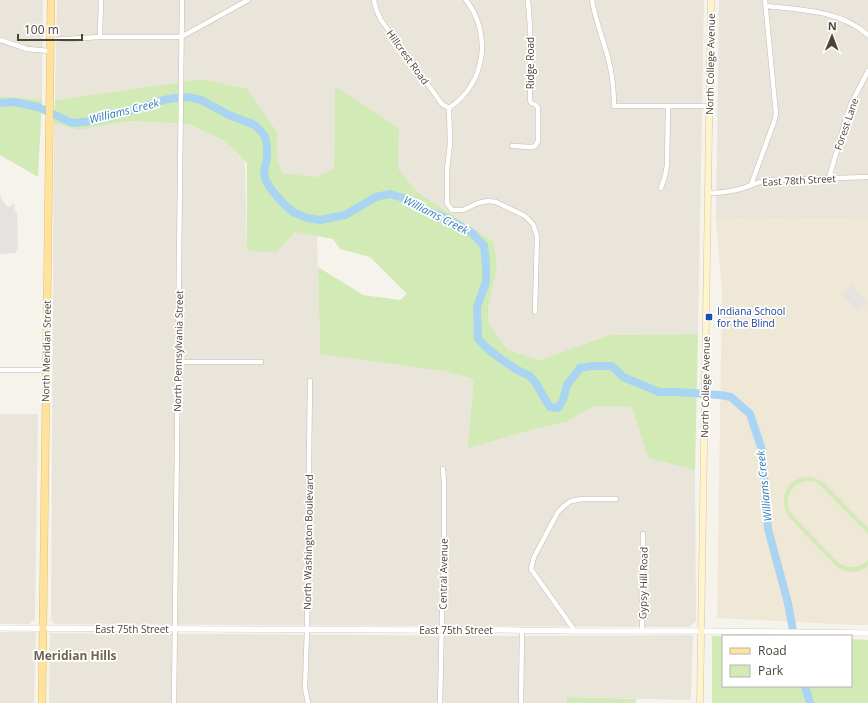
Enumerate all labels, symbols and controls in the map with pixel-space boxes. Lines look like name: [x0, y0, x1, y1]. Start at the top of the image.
street label: North College Avenue: [702, 13, 718, 115]
scale bar: [18, 16, 82, 42]
north arrow: [812, 16, 852, 56]
text: N: [828, 18, 837, 33]
text: 100 m: [24, 21, 59, 38]
street label: Hillcrest Road: [383, 27, 433, 87]
street label: Ridge Road: [523, 37, 537, 89]
water label: Williams Creek: [88, 94, 161, 126]
street label: Forest Lane: [831, 96, 862, 152]
street label: East 78th Street: [762, 171, 837, 189]
water label: Williams Creek: [401, 192, 472, 238]
street label: North Pennsylvania Street: [170, 290, 186, 412]
street label: North Meridian Street: [38, 299, 54, 402]
place label: Indiana School for the Blind: [717, 304, 785, 330]
marker: Indiana School for the Blind: [704, 312, 714, 322]
street label: North College Avenue: [697, 336, 713, 438]
water label: Williams Creek: [752, 449, 775, 522]
street label: North Washington Boulevard: [300, 474, 316, 610]
street label: Central Avenue: [435, 538, 451, 610]
street label: Gypsy Hill Road: [635, 547, 651, 619]
street label: East 75th Street: [95, 622, 169, 636]
street label: East 75th Street: [419, 623, 493, 637]
legend: [722, 635, 852, 687]
text: Road: [758, 642, 787, 659]
district label: Meridian Hills: [33, 647, 117, 664]
text: Park: [758, 662, 784, 679]

